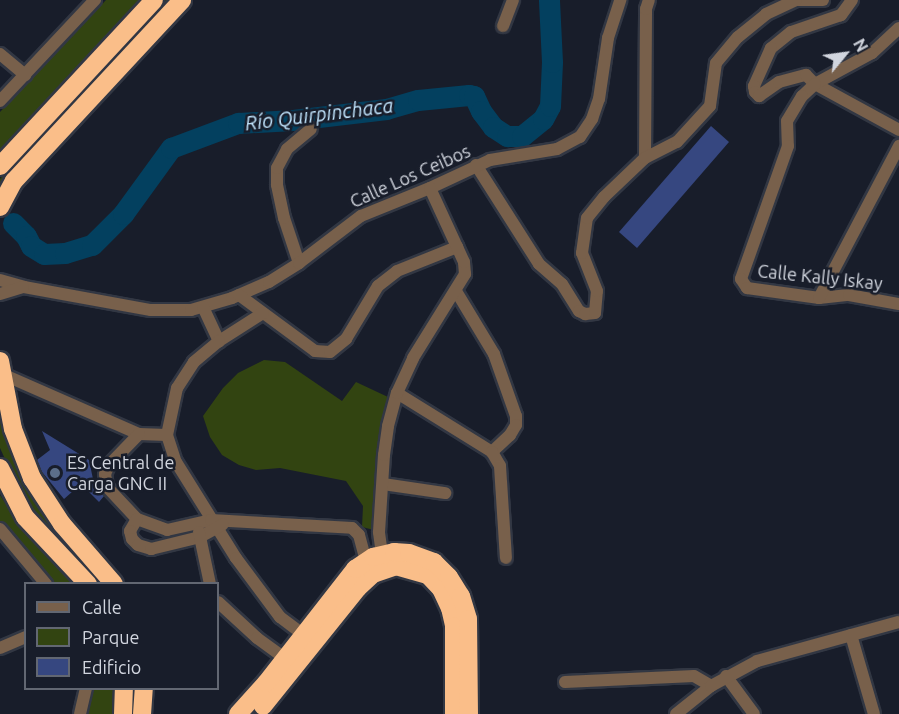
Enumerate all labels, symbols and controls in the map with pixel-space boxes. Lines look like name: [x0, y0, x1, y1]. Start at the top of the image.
north arrow: [815, 24, 875, 84]
text: N: [850, 36, 872, 55]
water label: Río Quirpinchaca: [243, 93, 395, 135]
street label: Calle Los Ceibos: [346, 140, 474, 212]
street label: Calle Kally Iskay: [756, 260, 884, 294]
place label: ES Central de Carga GNC II: [67, 452, 174, 494]
marker: ES Central de Carga GNC II: [48, 466, 62, 480]
legend: [24, 582, 219, 690]
text: Calle: [82, 597, 122, 617]
text: Parque: [82, 627, 139, 647]
text: Edificio: [82, 657, 141, 677]

